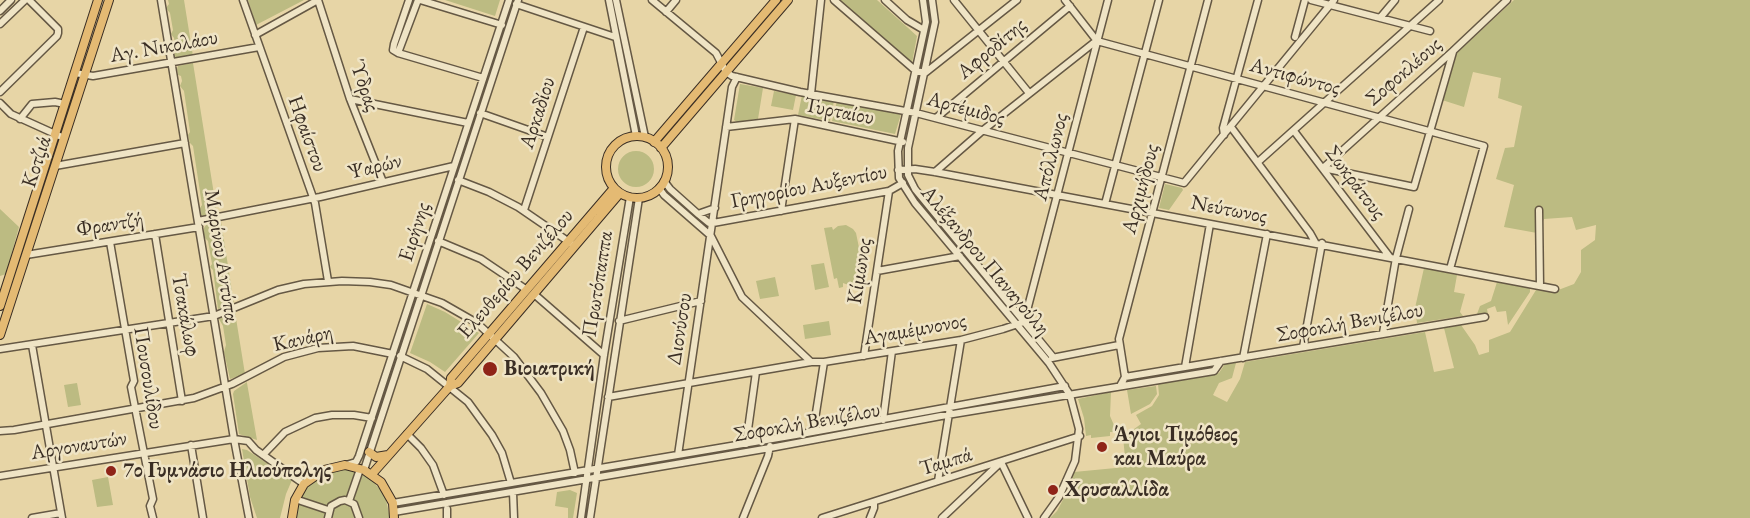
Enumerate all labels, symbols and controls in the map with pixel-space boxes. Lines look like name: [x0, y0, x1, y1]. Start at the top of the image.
street label: Αφροδίτης: [952, 13, 1032, 85]
street label: Αγ. Νικολάου: [108, 25, 220, 69]
street label: Σοφοκλέους: [1361, 32, 1447, 112]
street label: Αντιφώντος: [1247, 53, 1343, 101]
street label: Ύδρας: [344, 57, 384, 115]
street label: Αρκαδίου: [515, 74, 561, 152]
street label: Αρτέμιδος: [924, 87, 1008, 131]
street label: Ηφαίστου: [282, 93, 332, 175]
street label: Τυρταίου: [802, 93, 876, 131]
street label: Απόλλωνος: [1028, 111, 1074, 203]
street label: Κοτζιά: [17, 133, 57, 191]
street label: Αρχιμήδους: [1117, 141, 1165, 237]
street label: Σωκράτους: [1319, 141, 1391, 225]
street label: Ψαρών: [346, 149, 404, 185]
street label: Γρηγορίου Αυξεντίου: [729, 160, 889, 214]
street label: Αλέξανδρου Παναγούλη: [915, 181, 1055, 341]
street label: Μαρίνου Αντύπα: [198, 188, 244, 324]
street label: Νεύτωνος: [1189, 190, 1269, 230]
street label: Ειρήνης: [394, 199, 436, 265]
street label: Ελευθερίου Βενιζέλου: [453, 204, 579, 344]
street label: Φραντζή: [75, 207, 145, 243]
street label: Πρωτόπαππα: [577, 229, 619, 339]
street label: Κίμωνος: [842, 236, 878, 306]
street label: Τσακάλωφ: [165, 271, 205, 359]
street label: Διονύσου: [662, 291, 698, 367]
street label: Σοφοκλή Βενιζέλου: [1275, 298, 1425, 348]
street label: Αγαμέμνονος: [862, 309, 968, 351]
street label: Κανάρη: [271, 320, 335, 358]
street label: Πουσουλίδου: [127, 325, 169, 431]
place label: Βιοιατρική: [504, 356, 595, 382]
marker: Βιοιατρική: [481, 360, 499, 378]
street label: Σοφοκλή Βενιζέλου: [732, 398, 882, 448]
place label: Άγιοι Τιμόθεος και Μαύρα: [1114, 422, 1238, 472]
street label: Αργοναυτών: [29, 426, 129, 466]
marker: Άγιοι Τιμόθεος και Μαύρα: [1095, 440, 1109, 454]
street label: Ταμπά: [917, 442, 975, 482]
place label: 7ο Γυμνάσιο Ηλιούπολης: [123, 458, 331, 484]
marker: 7ο Γυμνάσιο Ηλιούπολης: [104, 464, 118, 478]
place label: Χρυσαλλίδα: [1065, 477, 1169, 503]
marker: Χρυσαλλίδα: [1046, 483, 1060, 497]

